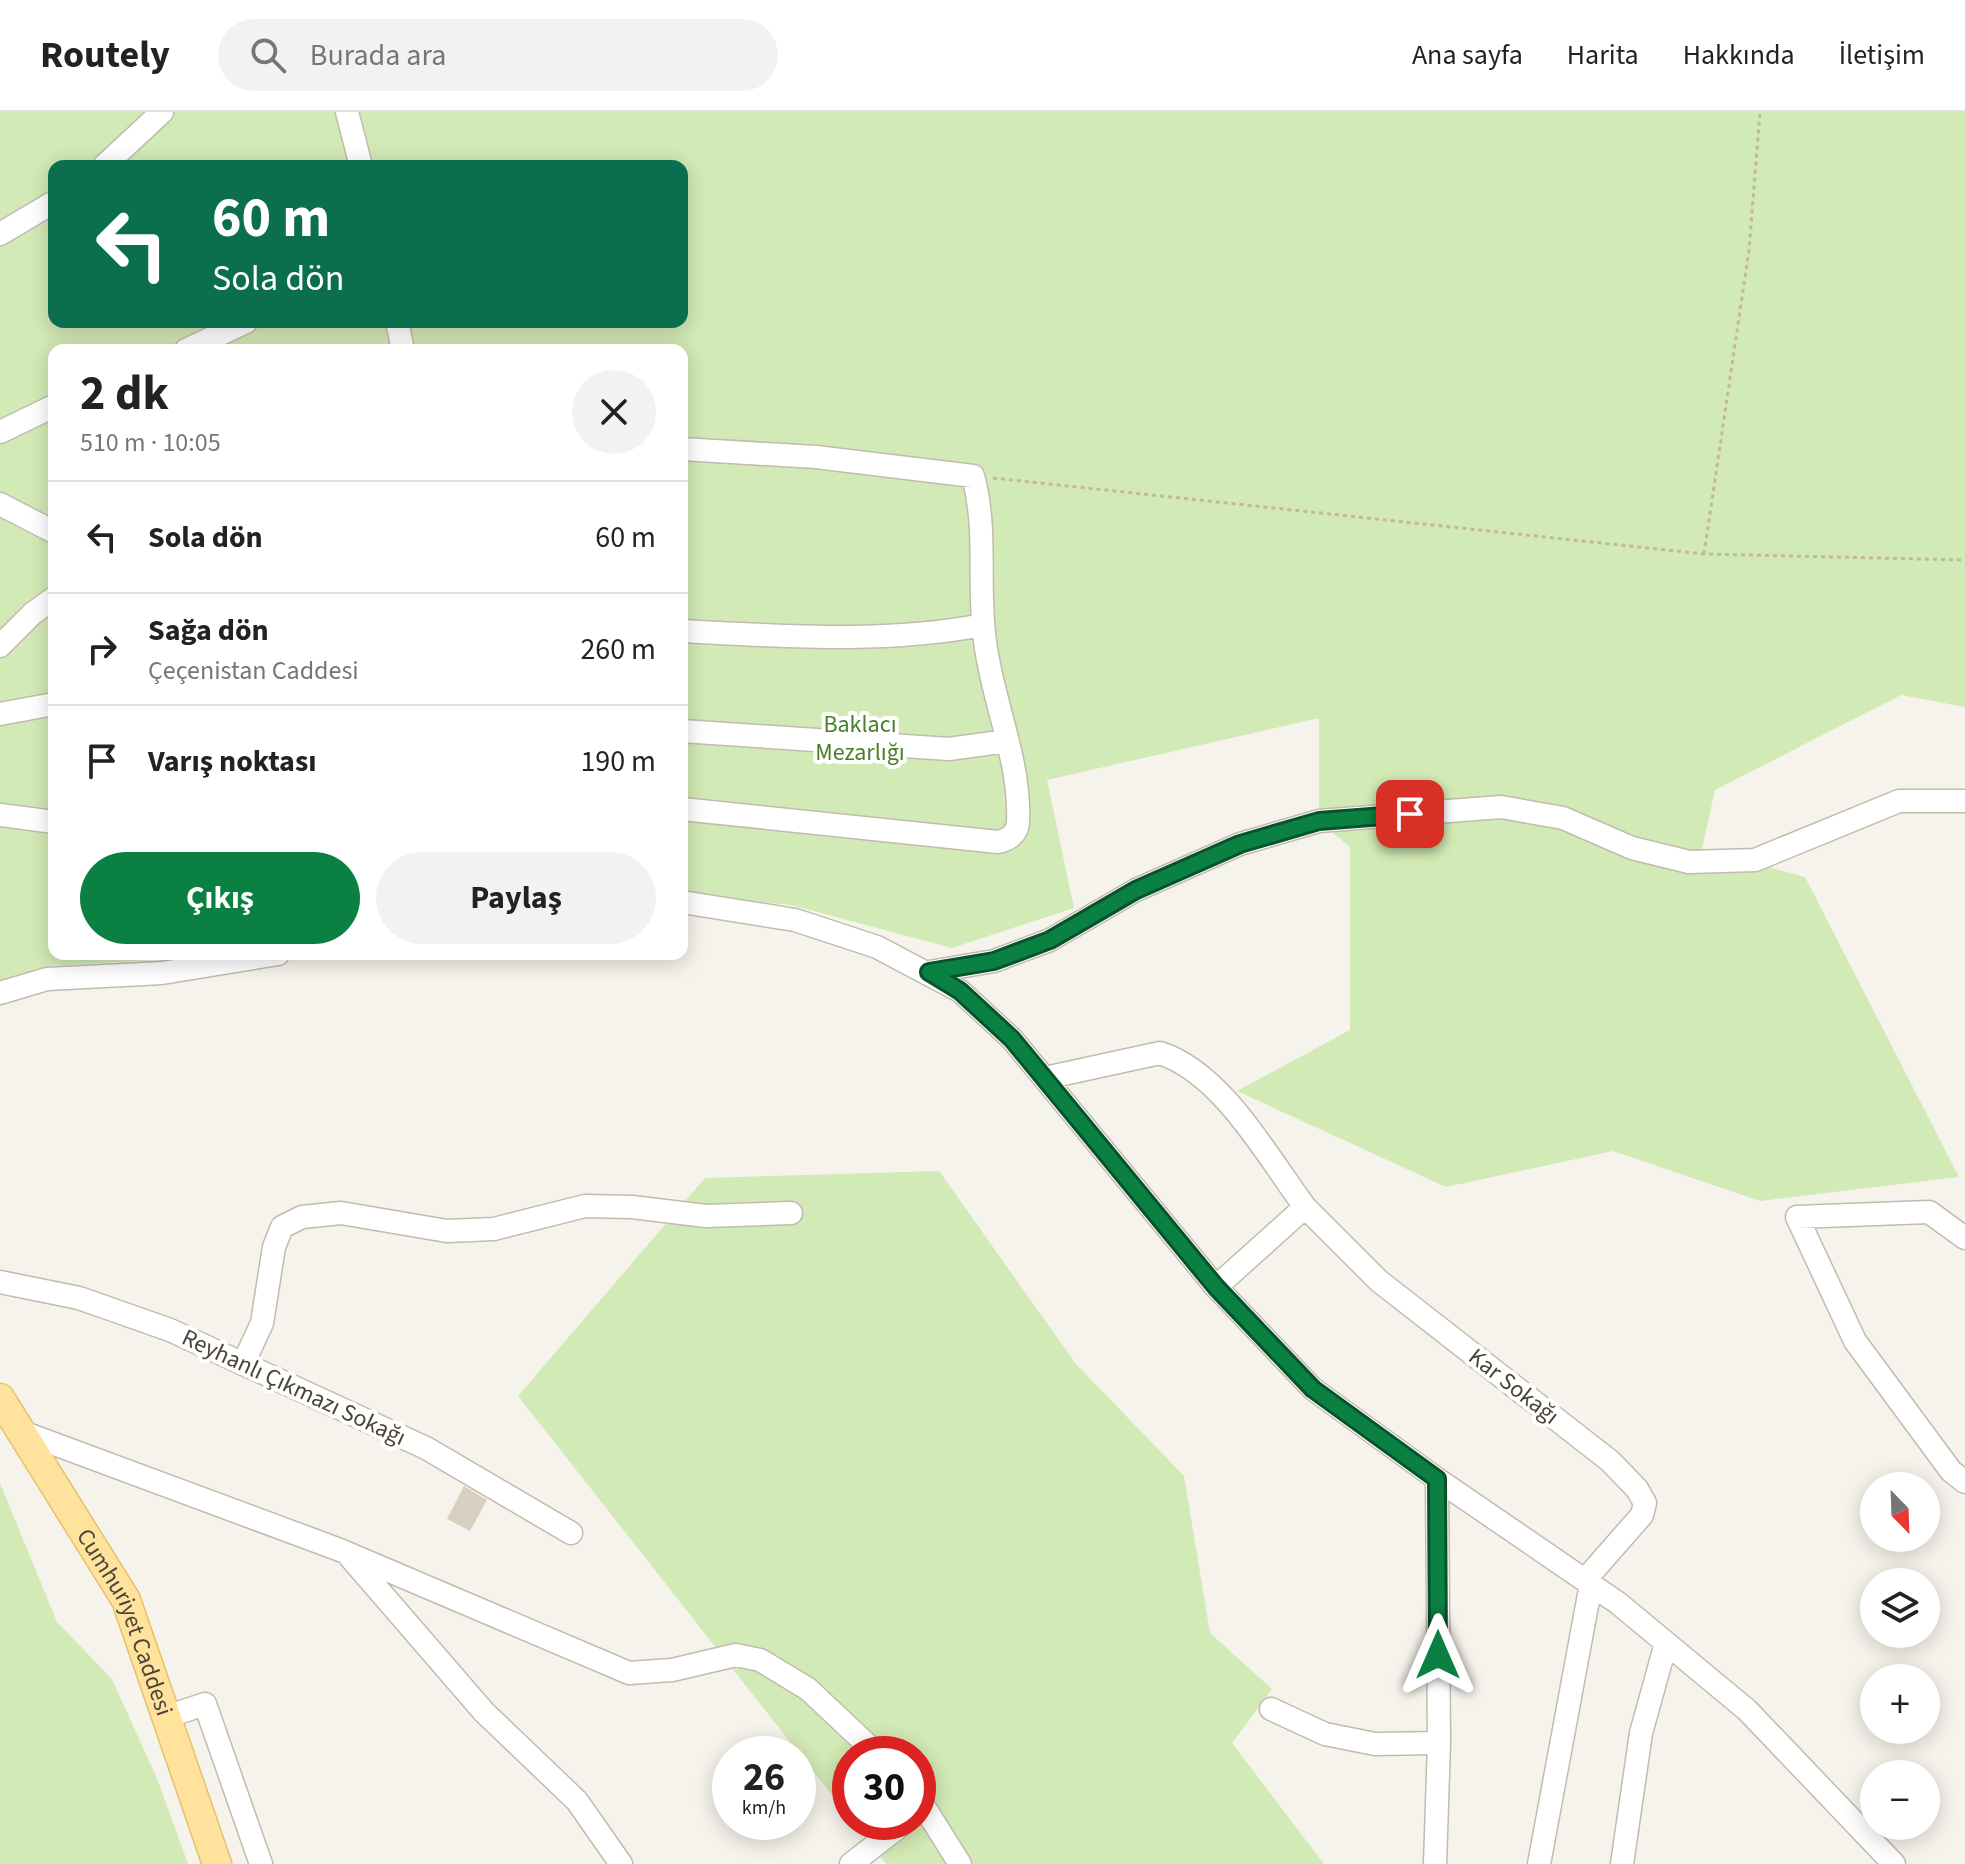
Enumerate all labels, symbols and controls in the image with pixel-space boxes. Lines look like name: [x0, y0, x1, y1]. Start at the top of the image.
search box: [218, 19, 778, 91]
text: Routely: [40, 28, 170, 82]
icon: search: [246, 33, 290, 77]
text: Burada ara: [310, 34, 446, 77]
text: Ana sayfa: [1412, 35, 1523, 75]
text: Harita: [1567, 35, 1639, 75]
text: Hakkında: [1683, 35, 1795, 75]
text: İletişim: [1839, 35, 1925, 75]
text: 60 m: [212, 179, 330, 258]
icon: left: [80, 192, 184, 296]
text: Sola dön: [212, 253, 344, 304]
text: 2 dk: [80, 360, 169, 428]
button: close: [572, 370, 656, 454]
text: 510 m · 10:05: [80, 424, 221, 461]
icon: left: [80, 515, 124, 559]
text: Sola dön: [148, 516, 263, 559]
text: 60 m: [595, 516, 656, 559]
text: Sağa dön: [148, 609, 269, 652]
icon: right: [80, 627, 124, 671]
text: 260 m: [580, 628, 656, 671]
text: Çeçenistan Caddesi: [148, 652, 359, 689]
park label: Baklacı Mezarlığı: [815, 707, 905, 770]
icon: arrive: [80, 739, 124, 783]
text: Varış noktası: [148, 740, 316, 783]
text: 190 m: [580, 740, 656, 783]
pin: [1376, 780, 1444, 848]
icon: arrive: [1388, 792, 1432, 836]
button: Çıkış: [80, 852, 360, 944]
button: Paylaş: [376, 852, 656, 944]
street label: Reyhanlı Çıkmazı Sokağı: [176, 1320, 412, 1455]
street label: Kar Sokağı: [1461, 1340, 1567, 1433]
north arrow: [1860, 1472, 1940, 1552]
map controls: [1860, 1472, 1940, 1840]
street label: Cumhuriyet Caddesi: [68, 1522, 182, 1721]
button: layers: [1860, 1568, 1940, 1648]
position arrow: [1396, 1613, 1480, 1697]
button: +: [1860, 1664, 1940, 1744]
speed limit sign: 30: [832, 1736, 936, 1840]
text: 26: [743, 1749, 785, 1806]
button: −: [1860, 1760, 1940, 1840]
text: km/h: [742, 1794, 786, 1822]

